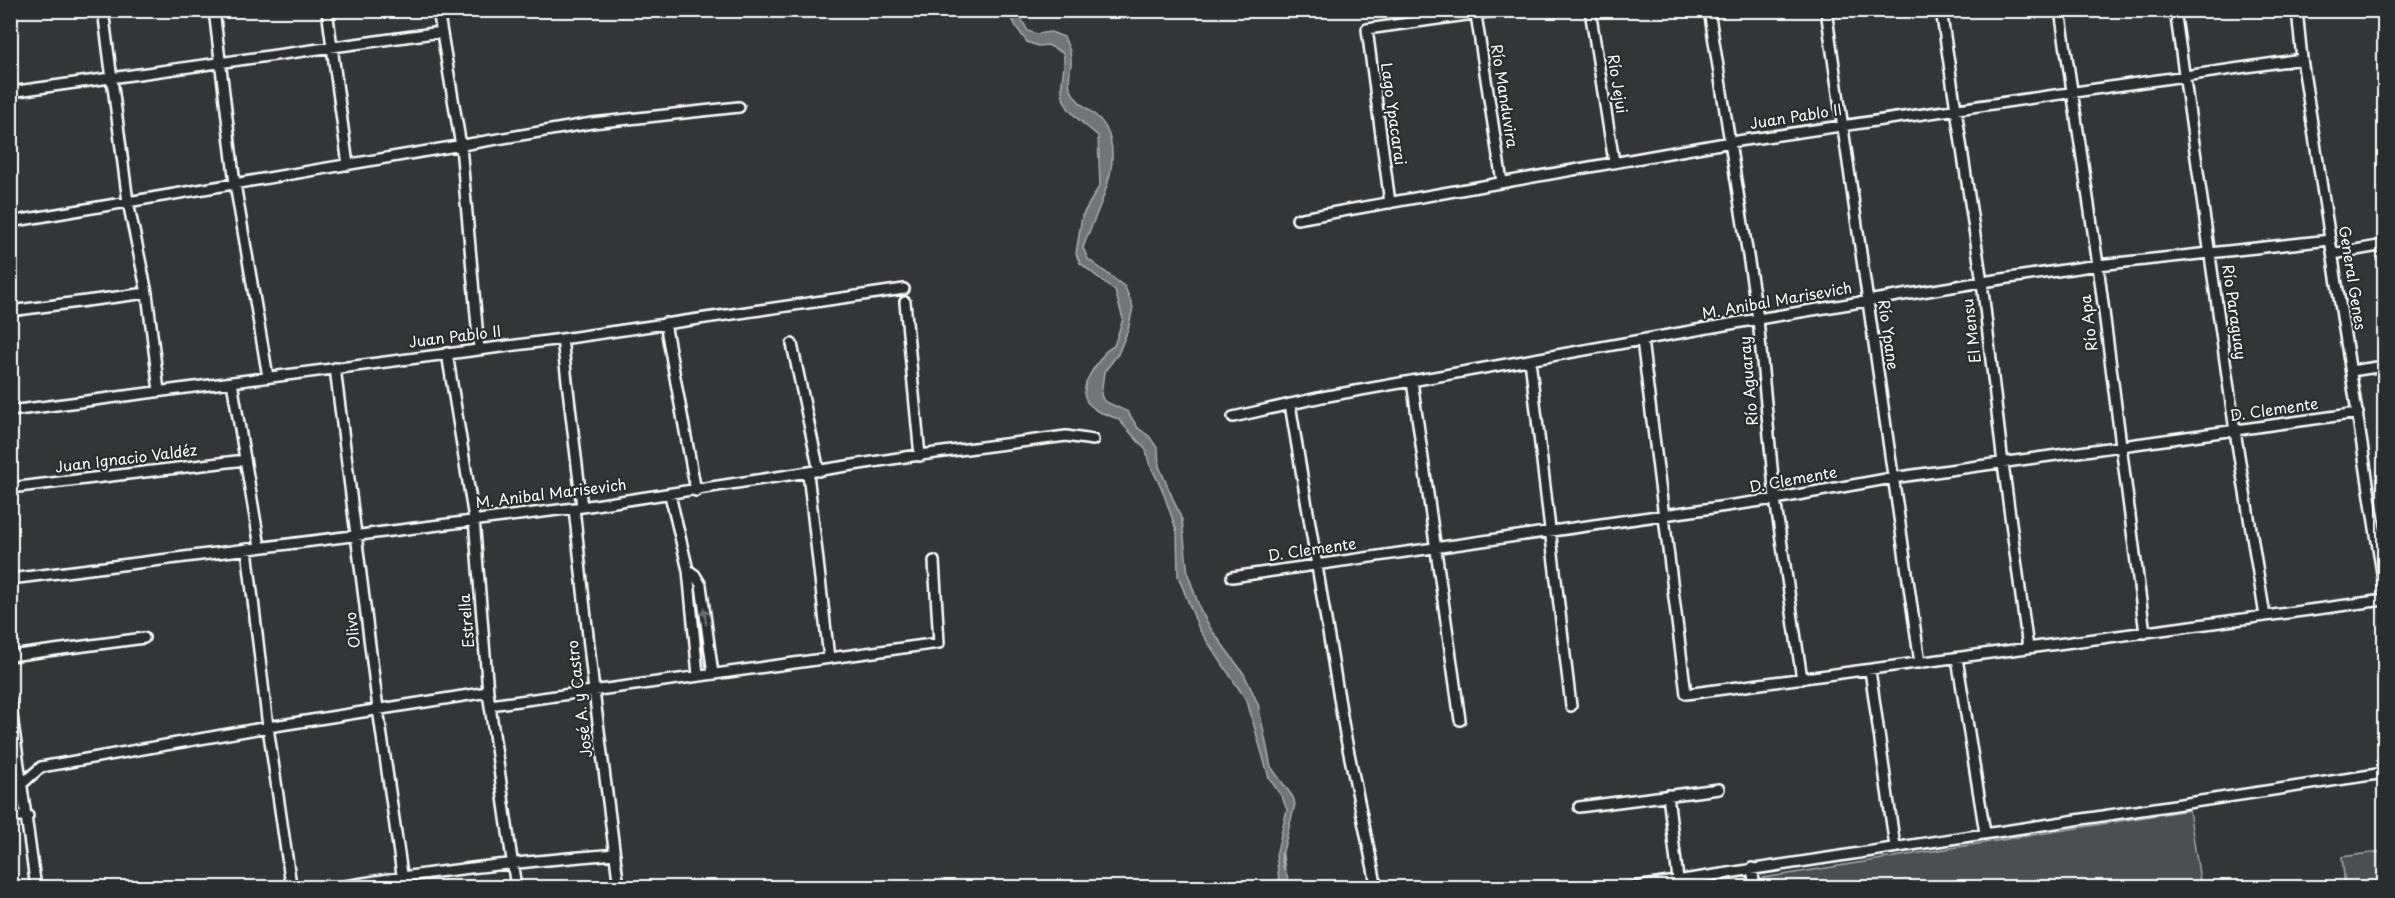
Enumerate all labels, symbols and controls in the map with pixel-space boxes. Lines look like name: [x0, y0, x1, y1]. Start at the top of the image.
street label: Río Manduvira: [1486, 42, 1525, 150]
street label: Río Jejui: [1602, 52, 1635, 115]
street label: Lago Ypacarai: [1376, 61, 1413, 167]
street label: Juan Pablo II: [1748, 97, 1844, 134]
street label: General Genes: [2334, 224, 2373, 332]
street label: Río Paraguay: [2217, 263, 2254, 361]
street label: M. Anibal Marisevich: [1700, 275, 1854, 324]
street label: Río Apa: [2073, 293, 2102, 353]
street label: Río Ypane: [1873, 298, 1906, 372]
street label: El Mensu: [1955, 298, 1986, 365]
street label: Juan Pablo II: [407, 318, 502, 353]
street label: Río Aguaray: [1732, 335, 1763, 427]
street label: D. Clemente: [2228, 391, 2320, 426]
street label: Juan Ignacio Valdéz: [54, 437, 198, 478]
street label: D. Clemente: [1747, 459, 1839, 498]
street label: M. Anibal Marisevich: [474, 472, 628, 513]
street label: D. Clemente: [1266, 531, 1358, 566]
street label: Estrella: [452, 592, 479, 649]
one-way arrow: [701, 606, 710, 625]
street label: Olivo: [338, 611, 365, 650]
street label: José A. y Castro: [560, 639, 597, 759]

